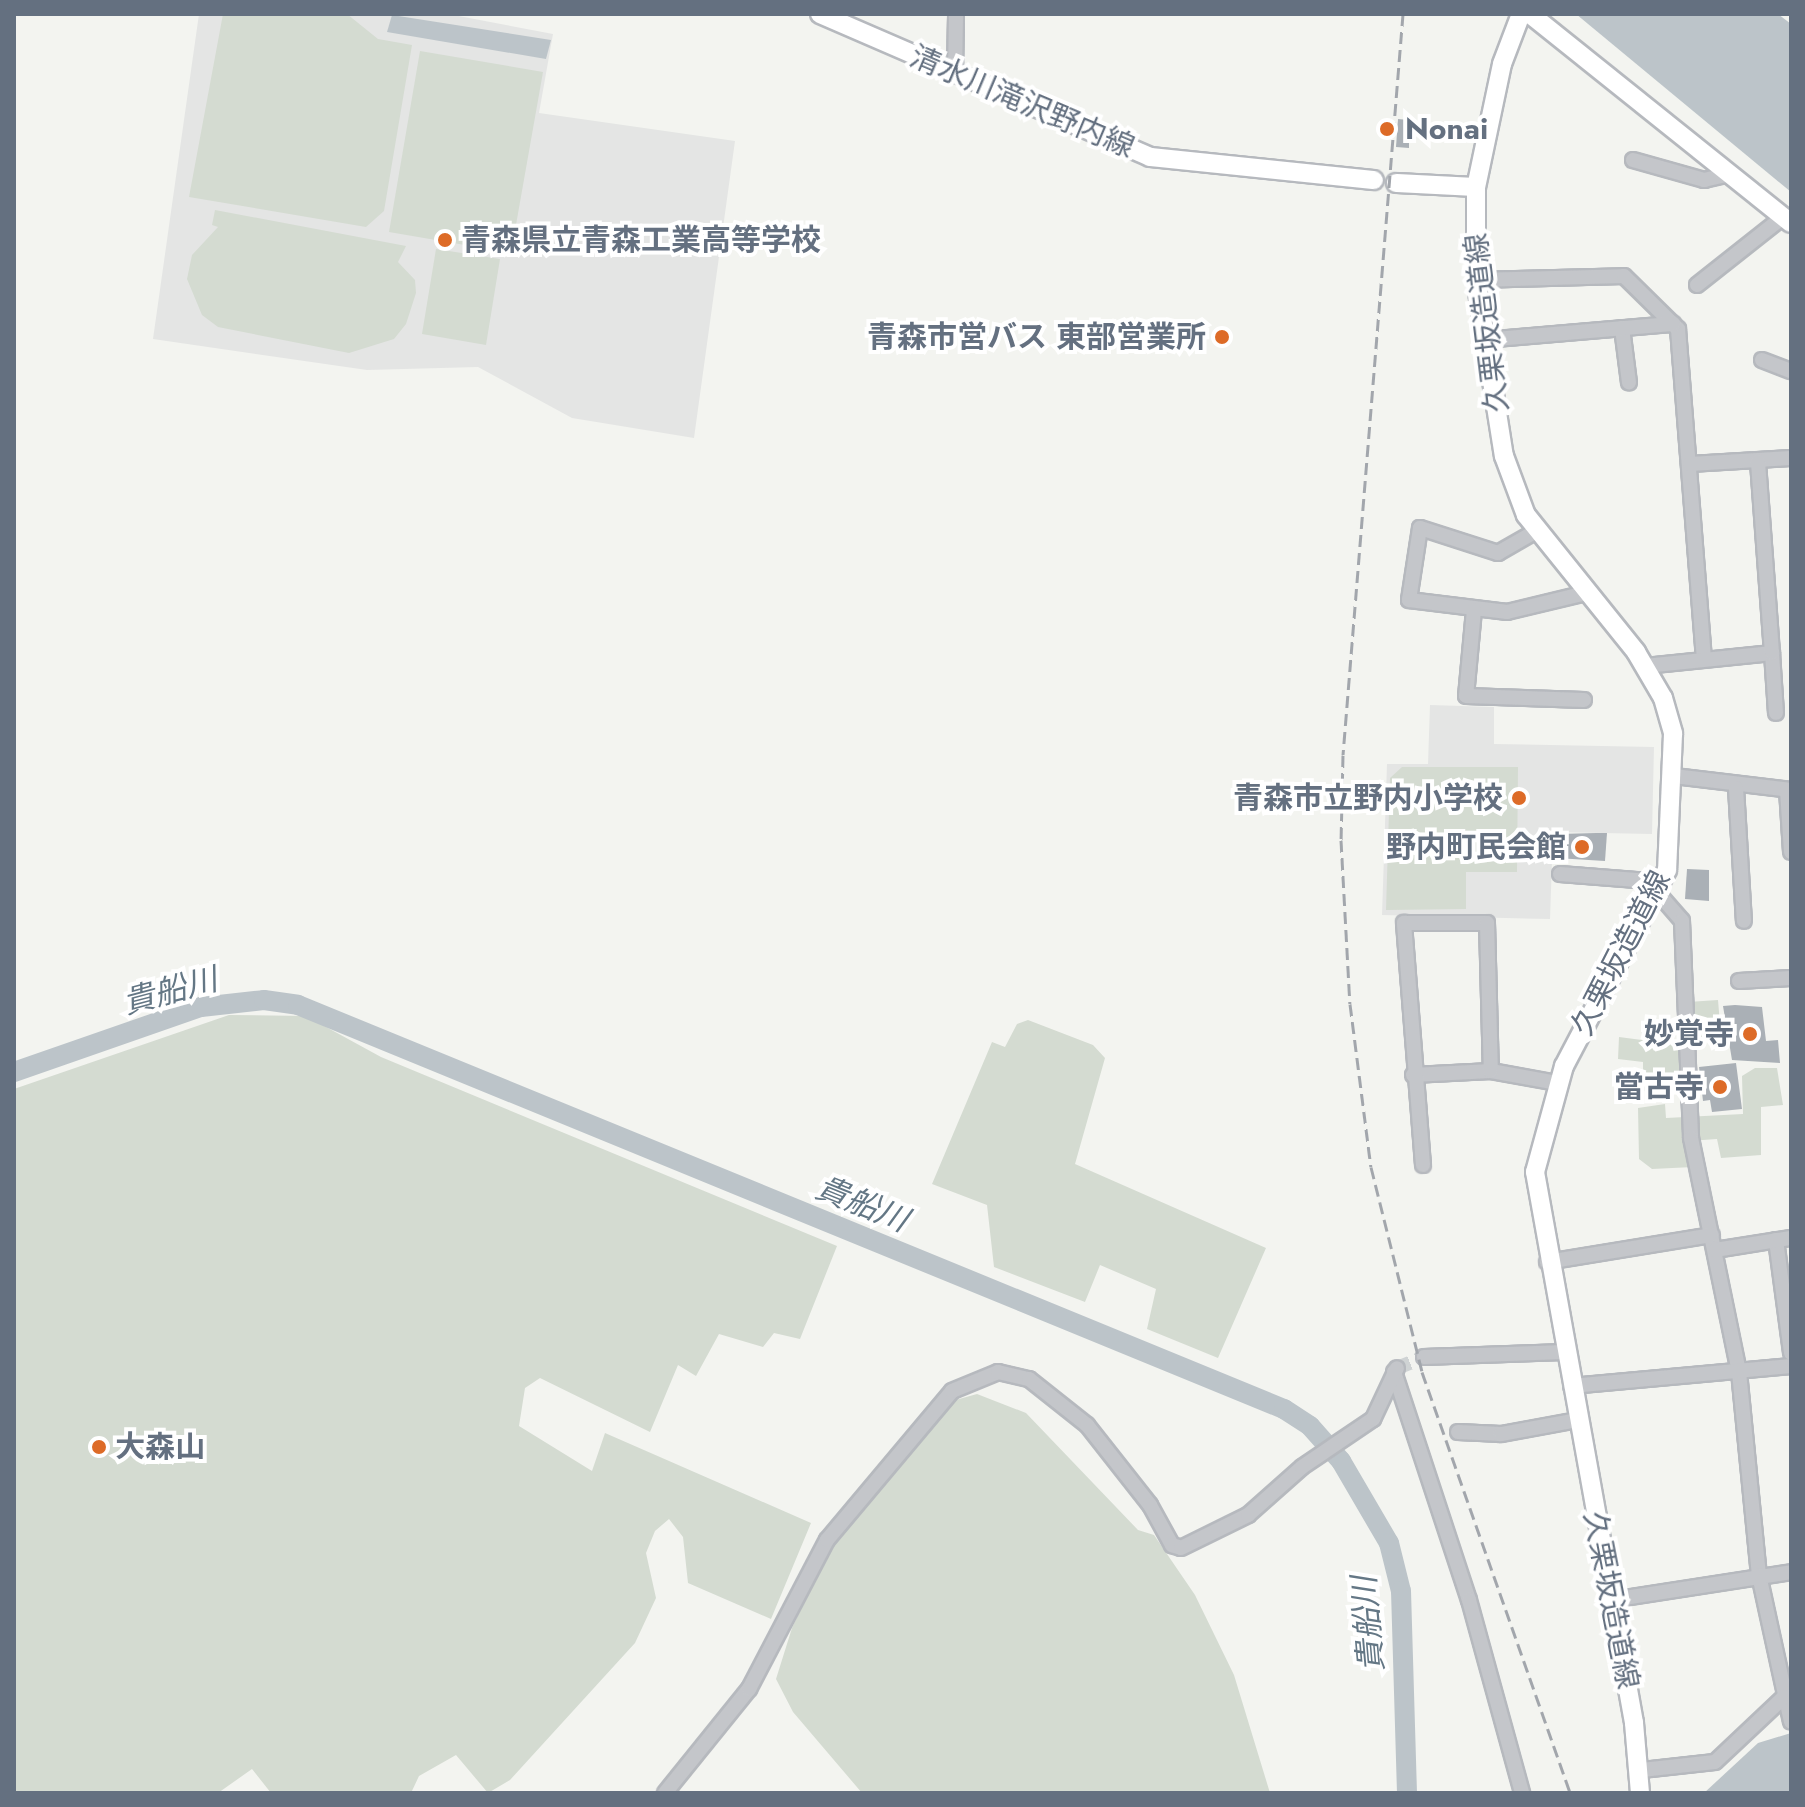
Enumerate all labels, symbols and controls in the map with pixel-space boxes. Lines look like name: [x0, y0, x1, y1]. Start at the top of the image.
street label: 清水川滝沢野内線: [905, 39, 1139, 165]
place label: Nonai: [1405, 111, 1488, 147]
marker: Nonai: [1376, 118, 1398, 140]
place label: 青森県立青森工業高等学校: [461, 222, 821, 258]
marker: 青森県立青森工業高等学校: [436, 231, 454, 249]
street label: 久栗坂造道線: [1458, 231, 1516, 415]
place label: 青森市営バス 東部営業所: [867, 319, 1206, 355]
marker: 青森市営バス 東部営業所: [1213, 328, 1231, 346]
place label: 青森市立野内小学校: [1233, 780, 1503, 816]
marker: 青森市立野内小学校: [1510, 789, 1528, 807]
place label: 野内町民会館: [1386, 829, 1566, 865]
marker: 野内町民会館: [1573, 838, 1591, 856]
street label: 久栗坂造道線: [1564, 865, 1678, 1041]
water label: 貴船川: [119, 960, 221, 1022]
place label: 妙覚寺: [1644, 1016, 1734, 1052]
marker: 妙覚寺: [1741, 1025, 1759, 1043]
place label: 當古寺: [1614, 1069, 1704, 1105]
marker: 當古寺: [1711, 1078, 1729, 1096]
water label: 貴船川: [810, 1168, 914, 1240]
place label: 大森山: [115, 1429, 205, 1465]
marker: 大森山: [90, 1438, 108, 1456]
street label: 久栗坂造道線: [1576, 1508, 1646, 1692]
water label: 貴船川: [1345, 1575, 1391, 1673]

